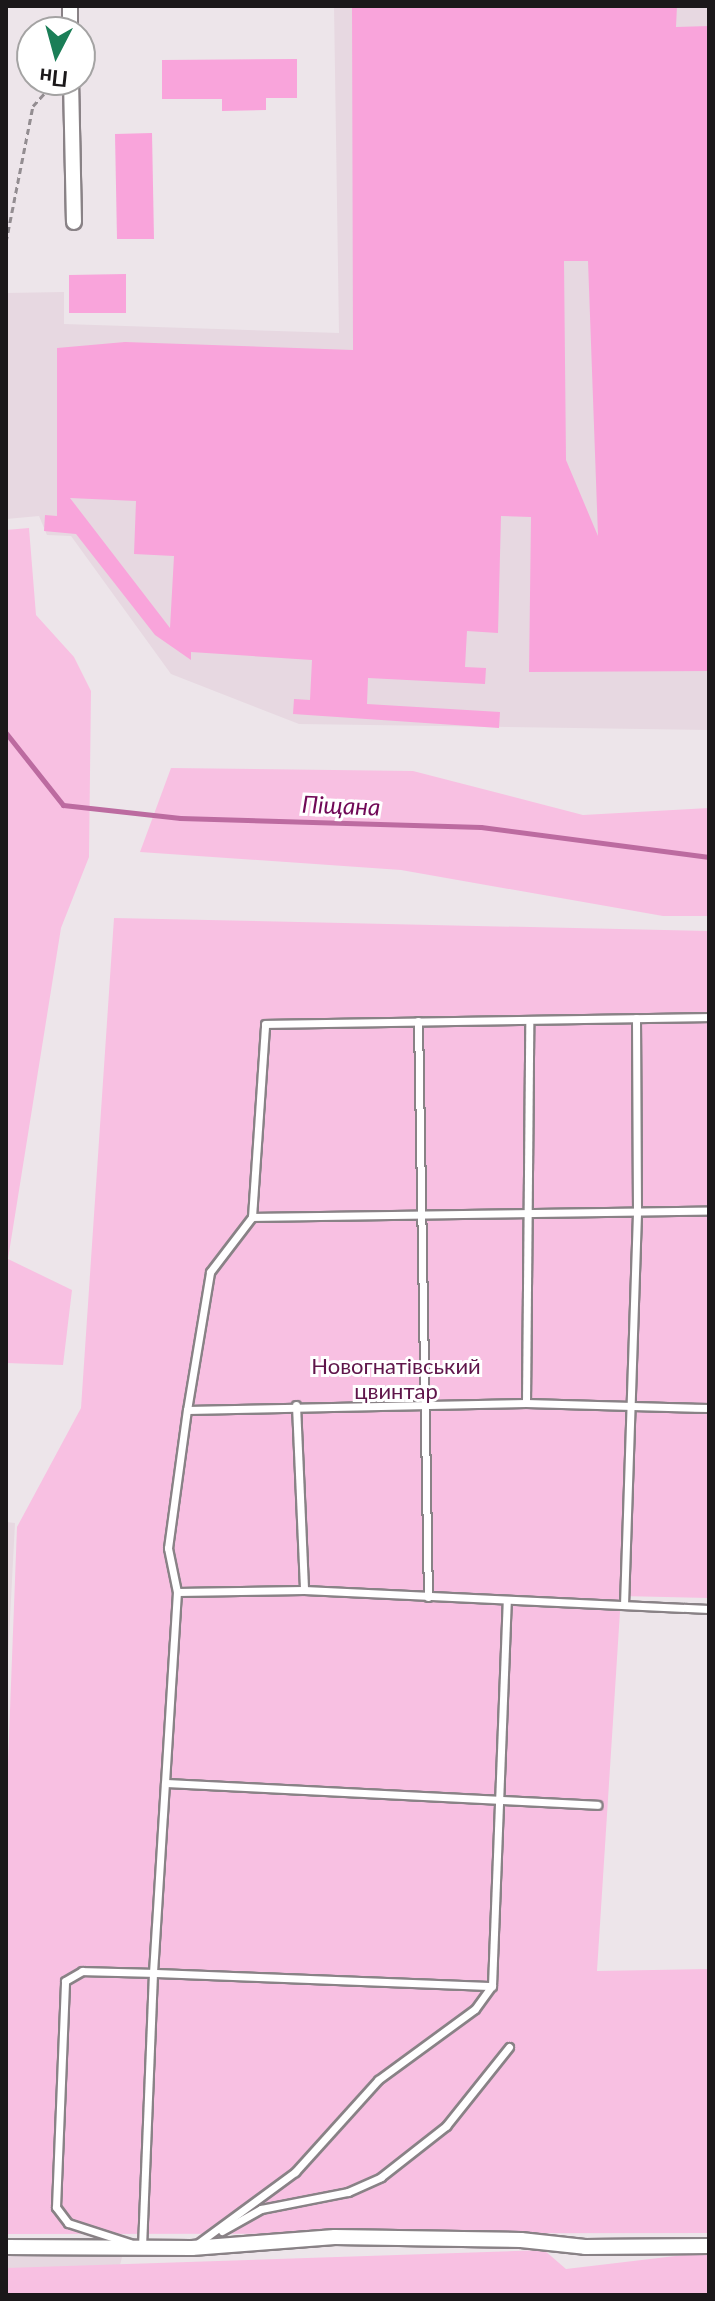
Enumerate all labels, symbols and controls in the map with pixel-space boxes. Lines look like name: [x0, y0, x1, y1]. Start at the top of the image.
north arrow: [16, 16, 96, 96]
text: Пн: [38, 63, 69, 93]
water label: Піщана: [301, 789, 381, 821]
park label: Новогнатівський цвинтар: [311, 1352, 481, 1404]

